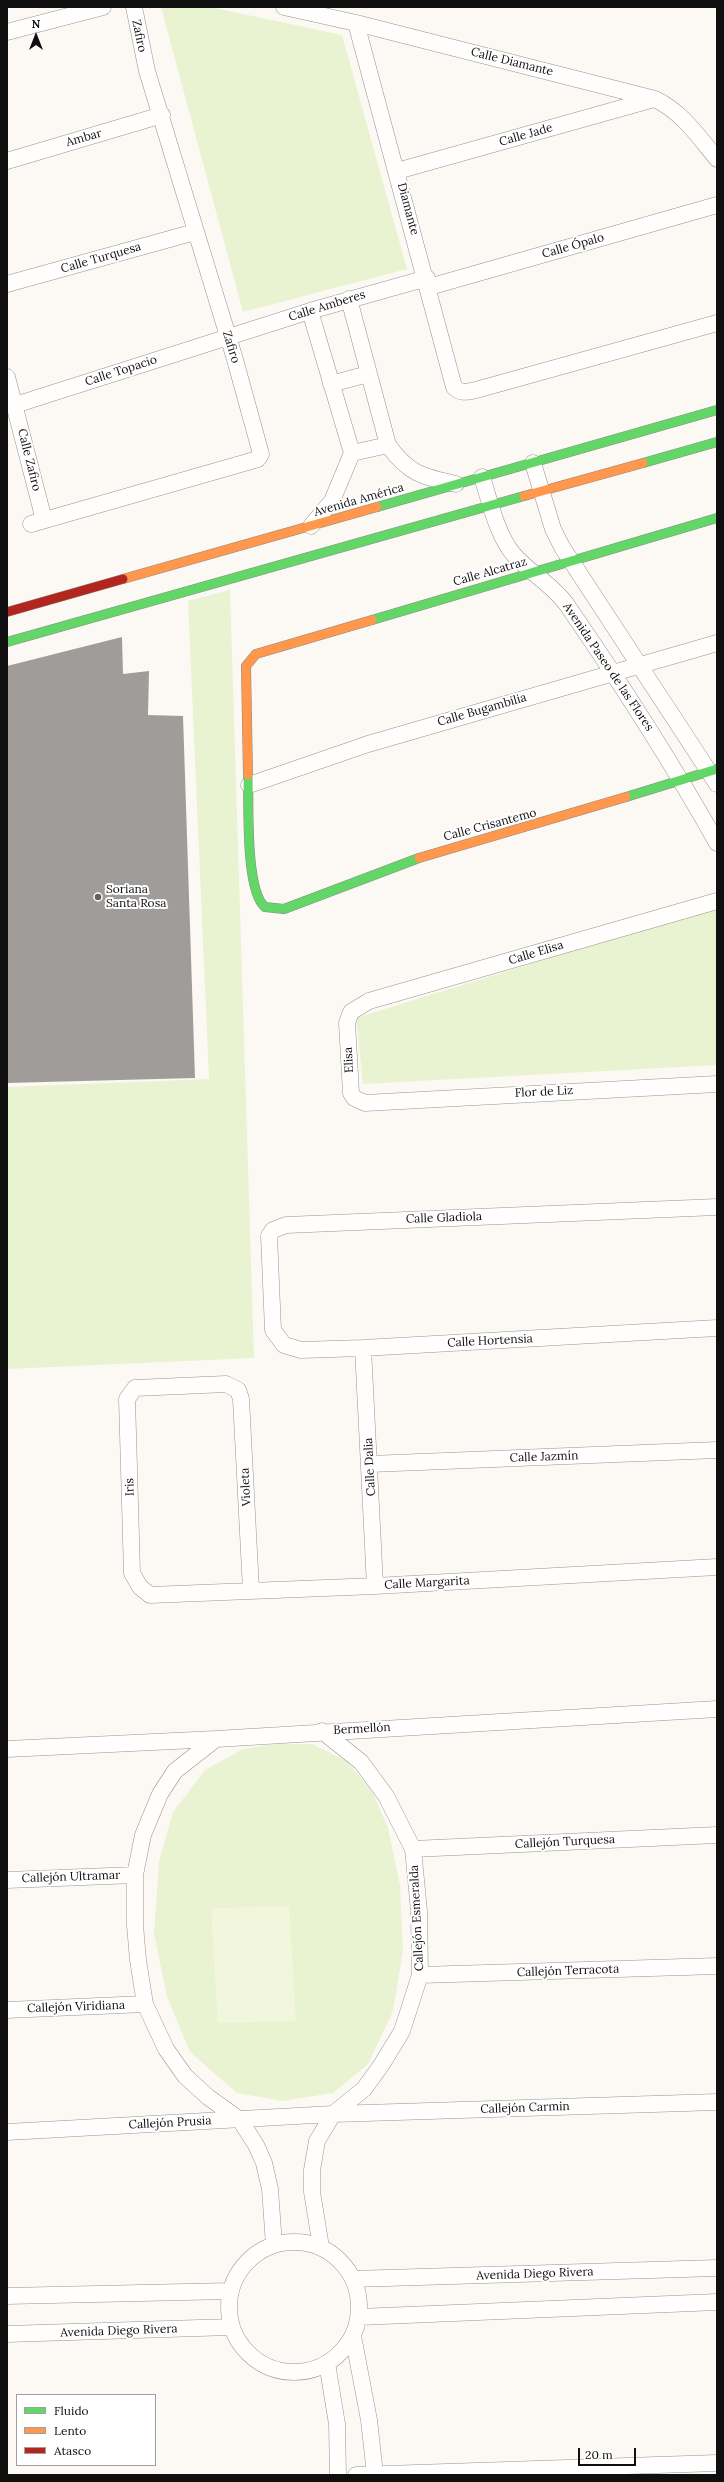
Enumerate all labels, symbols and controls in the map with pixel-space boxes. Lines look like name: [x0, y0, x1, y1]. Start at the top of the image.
north arrow: [16, 16, 56, 56]
text: N: [32, 17, 40, 31]
street label: Zafiro: [129, 18, 149, 54]
street label: Calle Diamante: [469, 45, 555, 79]
street label: Calle Jade: [498, 121, 554, 149]
street label: Ambar: [64, 126, 104, 150]
street label: Diamante: [394, 181, 422, 237]
street label: Calle Ópalo: [540, 230, 606, 262]
street label: Calle Turquesa: [59, 240, 143, 276]
street label: Calle Amberes: [287, 287, 367, 325]
street label: Zafiro: [219, 329, 243, 365]
street label: Calle Topacio: [83, 353, 159, 389]
street label: Calle Zafiro: [14, 427, 44, 493]
street label: Avenida América: [312, 480, 406, 520]
street label: Calle Alcatraz: [451, 555, 529, 589]
street label: Avenida Paseo de las Flores: [560, 600, 656, 734]
street label: Calle Bugambilia: [436, 690, 528, 730]
street label: Calle Crisantemo: [442, 806, 538, 844]
place label: Soriana Santa Rosa: [106, 883, 166, 911]
marker: Soriana Santa Rosa: [93, 892, 103, 902]
street label: Calle Elisa: [507, 938, 565, 968]
street label: Elisa: [341, 1047, 357, 1073]
street label: Flor de Liz: [514, 1083, 574, 1101]
street label: Calle Gladiola: [406, 1209, 482, 1227]
street label: Calle Hortensia: [447, 1332, 533, 1350]
street label: Calle Dalia: [361, 1437, 379, 1497]
street label: Calle Jazmín: [509, 1449, 579, 1465]
street label: Violeta: [238, 1467, 254, 1507]
street label: Iris: [122, 1478, 138, 1496]
street label: Calle Margarita: [384, 1574, 470, 1592]
street label: Bermellón: [333, 1720, 391, 1738]
street label: Callejón Turquesa: [515, 1832, 615, 1852]
street label: Callejón Esmeralda: [407, 1865, 427, 1971]
street label: Callejón Ultramar: [22, 1868, 120, 1886]
street label: Callejón Terracota: [517, 1962, 619, 1980]
street label: Callejón Viridiana: [27, 1998, 125, 2016]
street label: Callejón Carmin: [480, 2099, 570, 2117]
street label: Callejón Prusia: [128, 2114, 212, 2132]
street label: Avenida Diego Rivera: [476, 2265, 594, 2283]
street label: Avenida Diego Rivera: [60, 2322, 178, 2340]
legend: [16, 2394, 156, 2466]
text: Fluido: [54, 2403, 89, 2418]
text: Lento: [54, 2423, 86, 2438]
scale bar: [580, 2440, 638, 2466]
text: Atasco: [54, 2443, 91, 2458]
text: 20 m: [585, 2447, 613, 2462]

